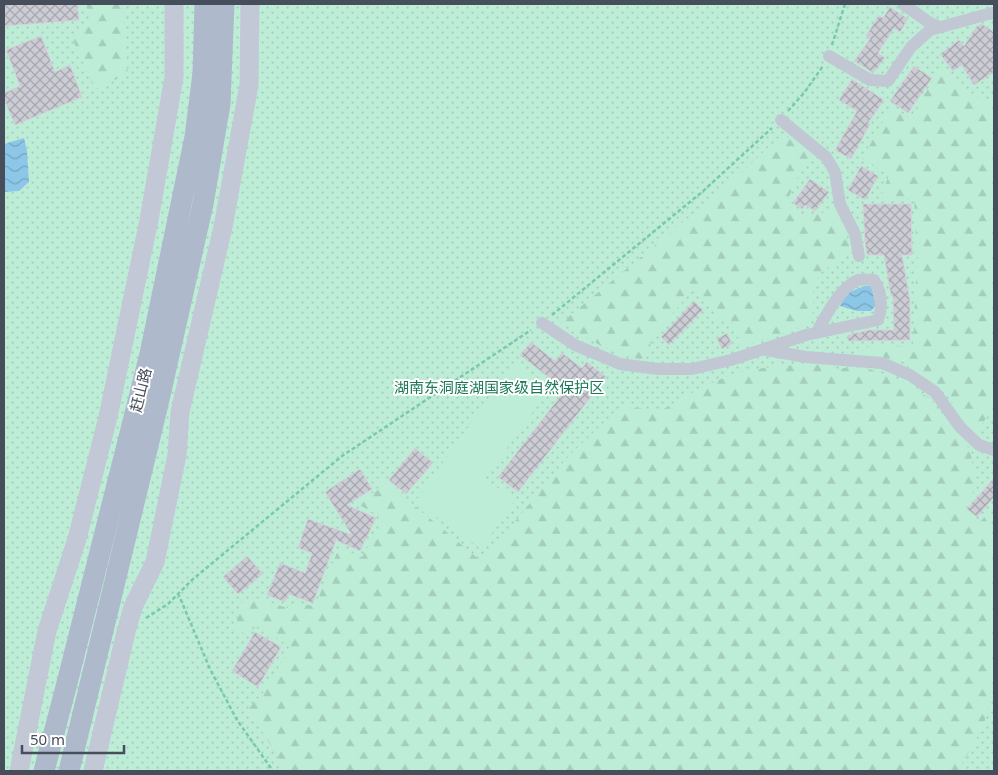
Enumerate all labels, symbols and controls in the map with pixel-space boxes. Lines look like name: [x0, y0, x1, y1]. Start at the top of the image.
street label: 赶山路: [125, 365, 155, 415]
park label: 湖南东洞庭湖国家级自然保护区: [394, 377, 604, 397]
scale bar: [22, 722, 125, 754]
text: 50 m: [30, 729, 65, 749]

